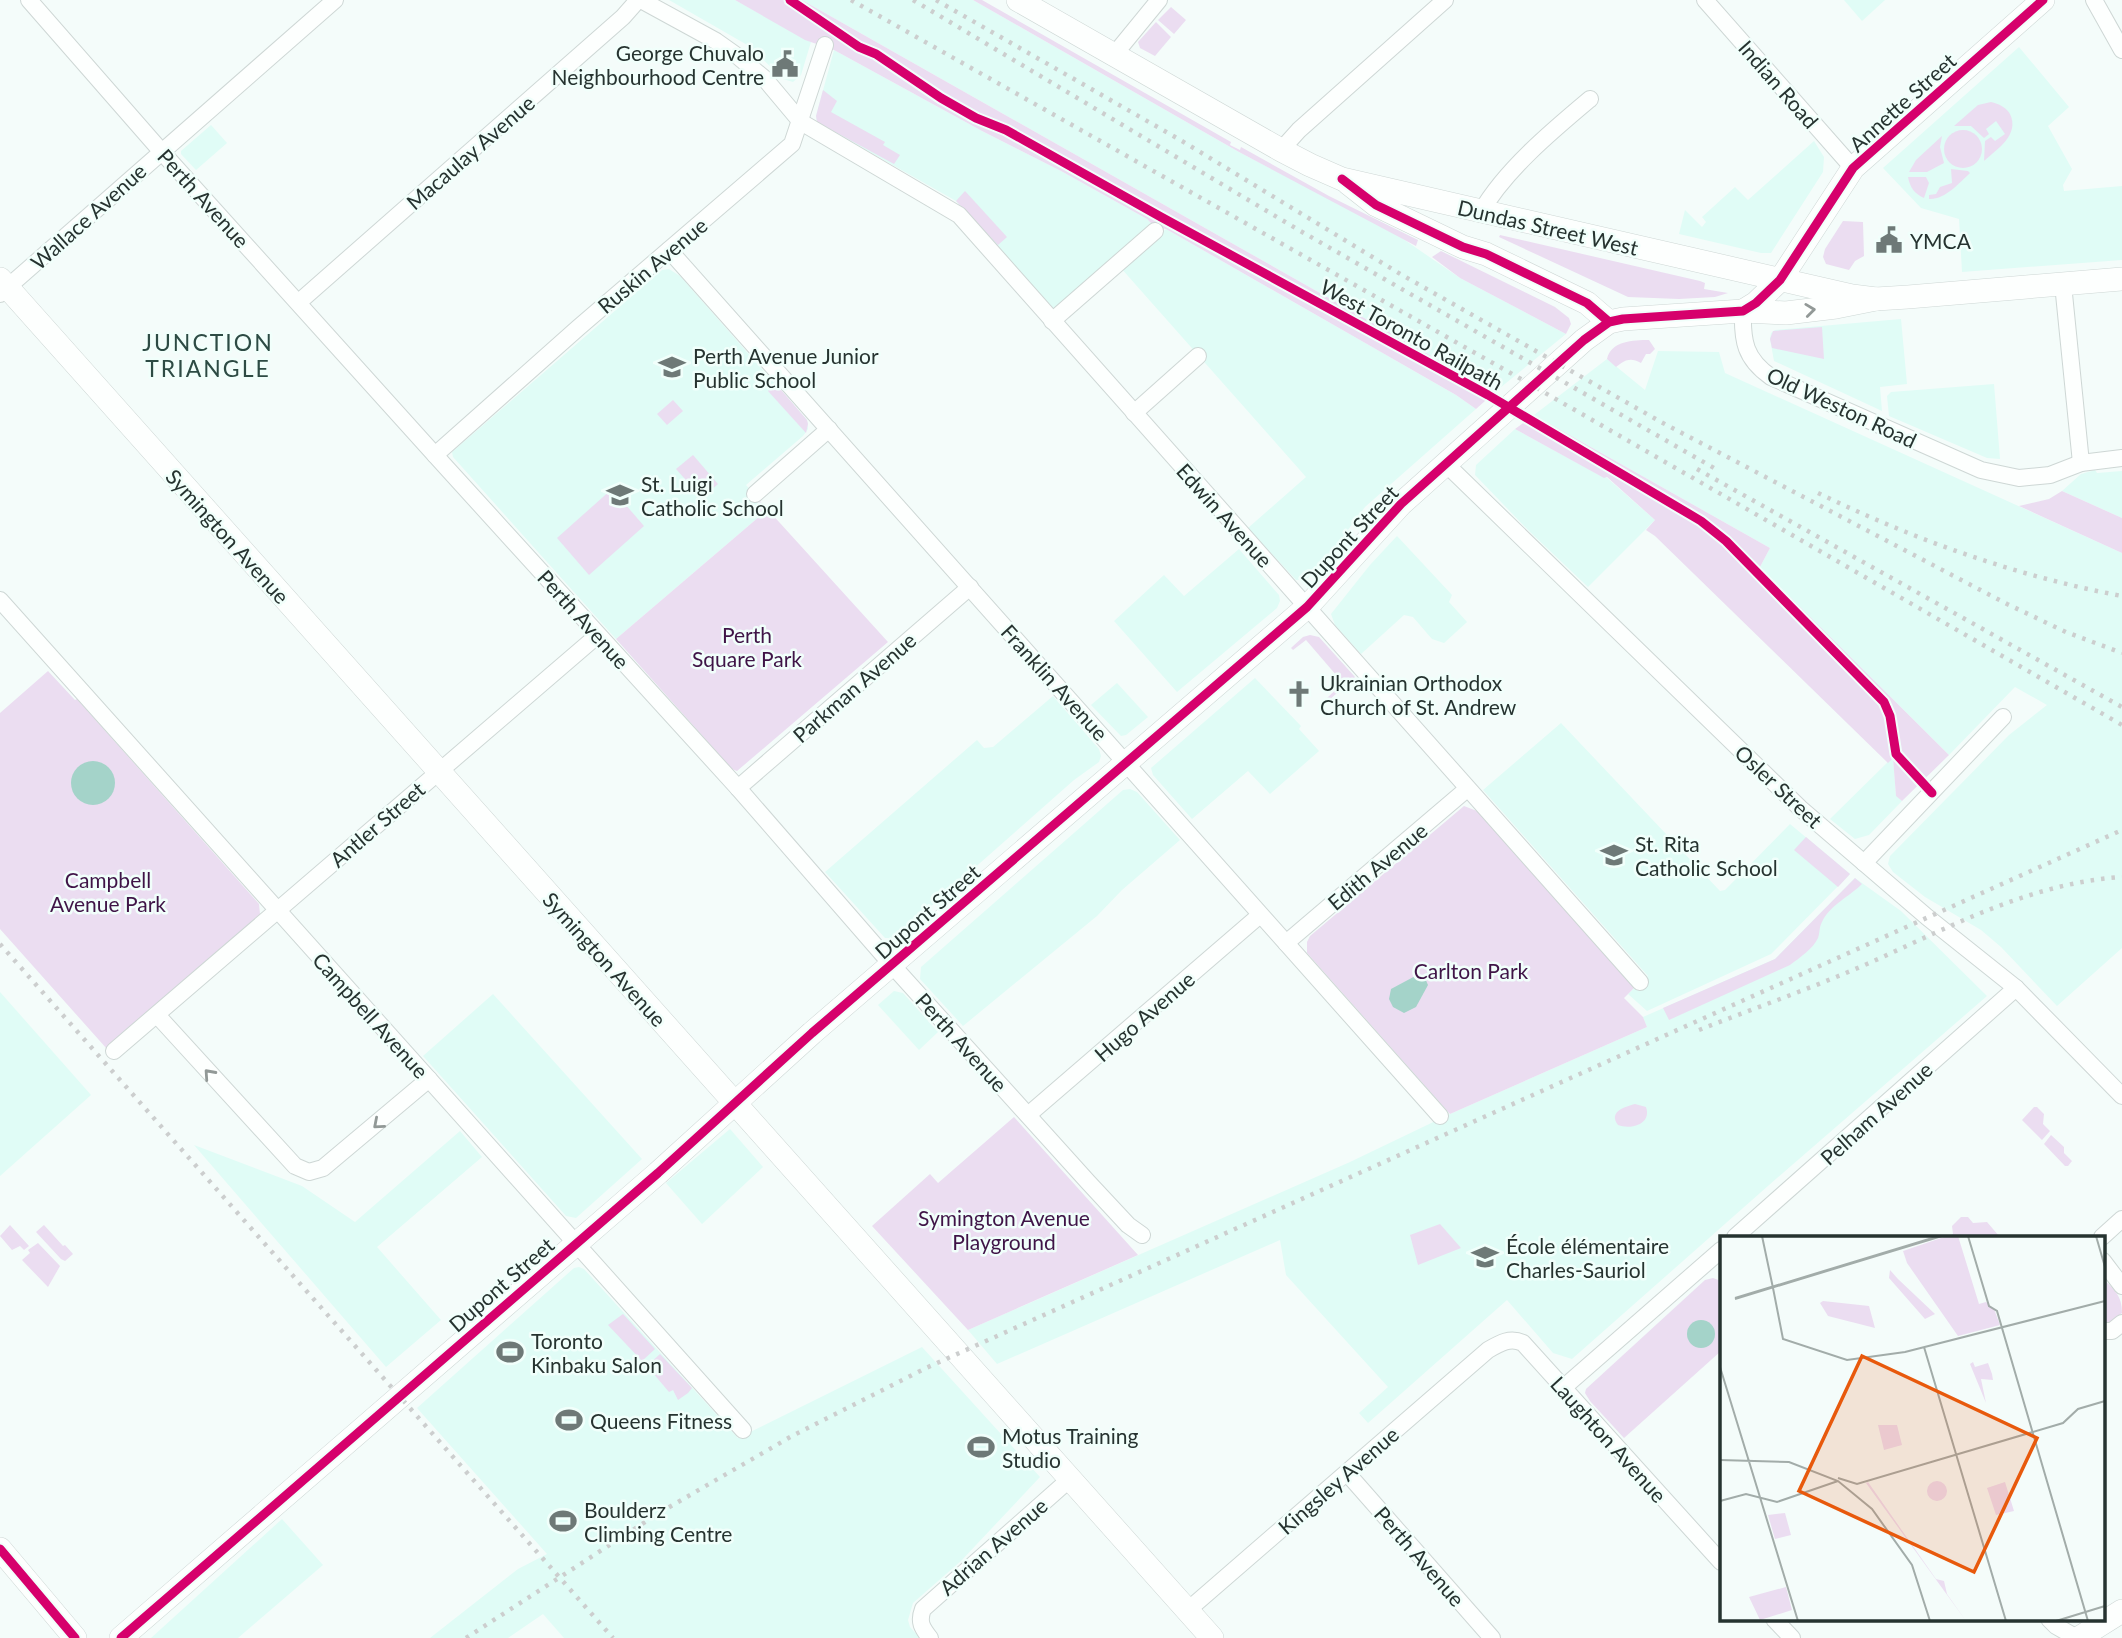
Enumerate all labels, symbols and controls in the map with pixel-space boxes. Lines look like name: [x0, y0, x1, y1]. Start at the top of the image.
street label: Indian Road: [1734, 35, 1824, 133]
place label: George Chuvalo Neighbourhood Centre: [552, 40, 764, 89]
street label: Annette Street: [1844, 47, 1961, 156]
public building icon: George Chuvalo Neighbourhood Centre: [770, 49, 800, 79]
street label: Macaulay Avenue: [401, 90, 539, 214]
street label: Perth Avenue: [153, 143, 255, 253]
street label: Wallace Avenue: [25, 158, 151, 274]
street label: Dundas Street West: [1455, 194, 1641, 260]
street label: Ruskin Avenue: [592, 212, 712, 318]
public building icon: YMCA: [1874, 225, 1904, 255]
place label: YMCA: [1910, 228, 1972, 253]
street label: West Toronto Railpath: [1316, 273, 1508, 395]
one-way arrow: [1804, 302, 1816, 317]
district label: JUNCTION TRIANGLE: [142, 328, 274, 382]
place label: Perth Avenue Junior Public School: [693, 343, 879, 392]
school or university icon: Perth Avenue Junior Public School: [657, 352, 687, 382]
street label: Old Weston Road: [1763, 361, 1921, 453]
street label: Edwin Avenue: [1172, 458, 1278, 572]
street label: Symington Avenue: [161, 464, 295, 608]
place label: St. Luigi Catholic School: [641, 471, 784, 520]
street label: Dupont Street: [1295, 479, 1403, 592]
school or university icon: St. Luigi Catholic School: [605, 480, 635, 510]
street label: Perth Avenue: [533, 564, 635, 674]
street label: Franklin Avenue: [996, 619, 1114, 745]
park label: Perth Square Park: [692, 622, 802, 671]
street label: Parkman Avenue: [787, 627, 921, 747]
place label: Ukrainian Orthodox Church of St. Andrew: [1320, 670, 1517, 719]
church icon: Ukrainian Orthodox Church of St. Andrew: [1284, 679, 1314, 709]
street label: Osler Street: [1730, 739, 1828, 833]
street label: Antler Street: [325, 776, 430, 872]
street label: Edith Avenue: [1322, 817, 1432, 915]
place label: St. Rita Catholic School: [1635, 831, 1778, 880]
school or university icon: St. Rita Catholic School: [1599, 840, 1629, 870]
street label: Dupont Street: [869, 858, 985, 963]
park label: Campbell Avenue Park: [50, 867, 166, 916]
street label: Symington Avenue: [538, 887, 672, 1031]
street label: Campbell Avenue: [308, 947, 434, 1083]
park label: Carlton Park: [1414, 958, 1529, 983]
street label: Hugo Avenue: [1089, 966, 1199, 1066]
street label: Perth Avenue: [911, 987, 1013, 1097]
street label: Pelham Avenue: [1815, 1056, 1937, 1170]
one-way arrow: [205, 1069, 217, 1082]
one-way arrow: [373, 1116, 386, 1128]
park label: Symington Avenue Playground: [918, 1205, 1090, 1254]
street label: Dupont Street: [443, 1231, 559, 1336]
place label: École élémentaire Charles-Sauriol: [1506, 1233, 1669, 1282]
inset map: [1720, 1236, 2104, 1620]
school or university icon: École élémentaire Charles-Sauriol: [1470, 1242, 1500, 1272]
place label: Toronto Kinbaku Salon: [531, 1328, 662, 1377]
sports icon: Toronto Kinbaku Salon: [495, 1337, 525, 1367]
street label: Laughton Avenue: [1546, 1371, 1672, 1507]
sports icon: Queens Fitness: [554, 1405, 584, 1435]
place label: Queens Fitness: [590, 1408, 732, 1433]
street label: Kingsley Avenue: [1273, 1421, 1403, 1539]
place label: Motus Training Studio: [1002, 1423, 1138, 1472]
sports icon: Motus Training Studio: [966, 1432, 996, 1462]
street label: Adrian Avenue: [934, 1492, 1052, 1600]
place label: Boulderz Climbing Centre: [584, 1497, 732, 1546]
street label: Perth Avenue: [1370, 1501, 1470, 1611]
sports icon: Boulderz Climbing Centre: [548, 1506, 578, 1536]

